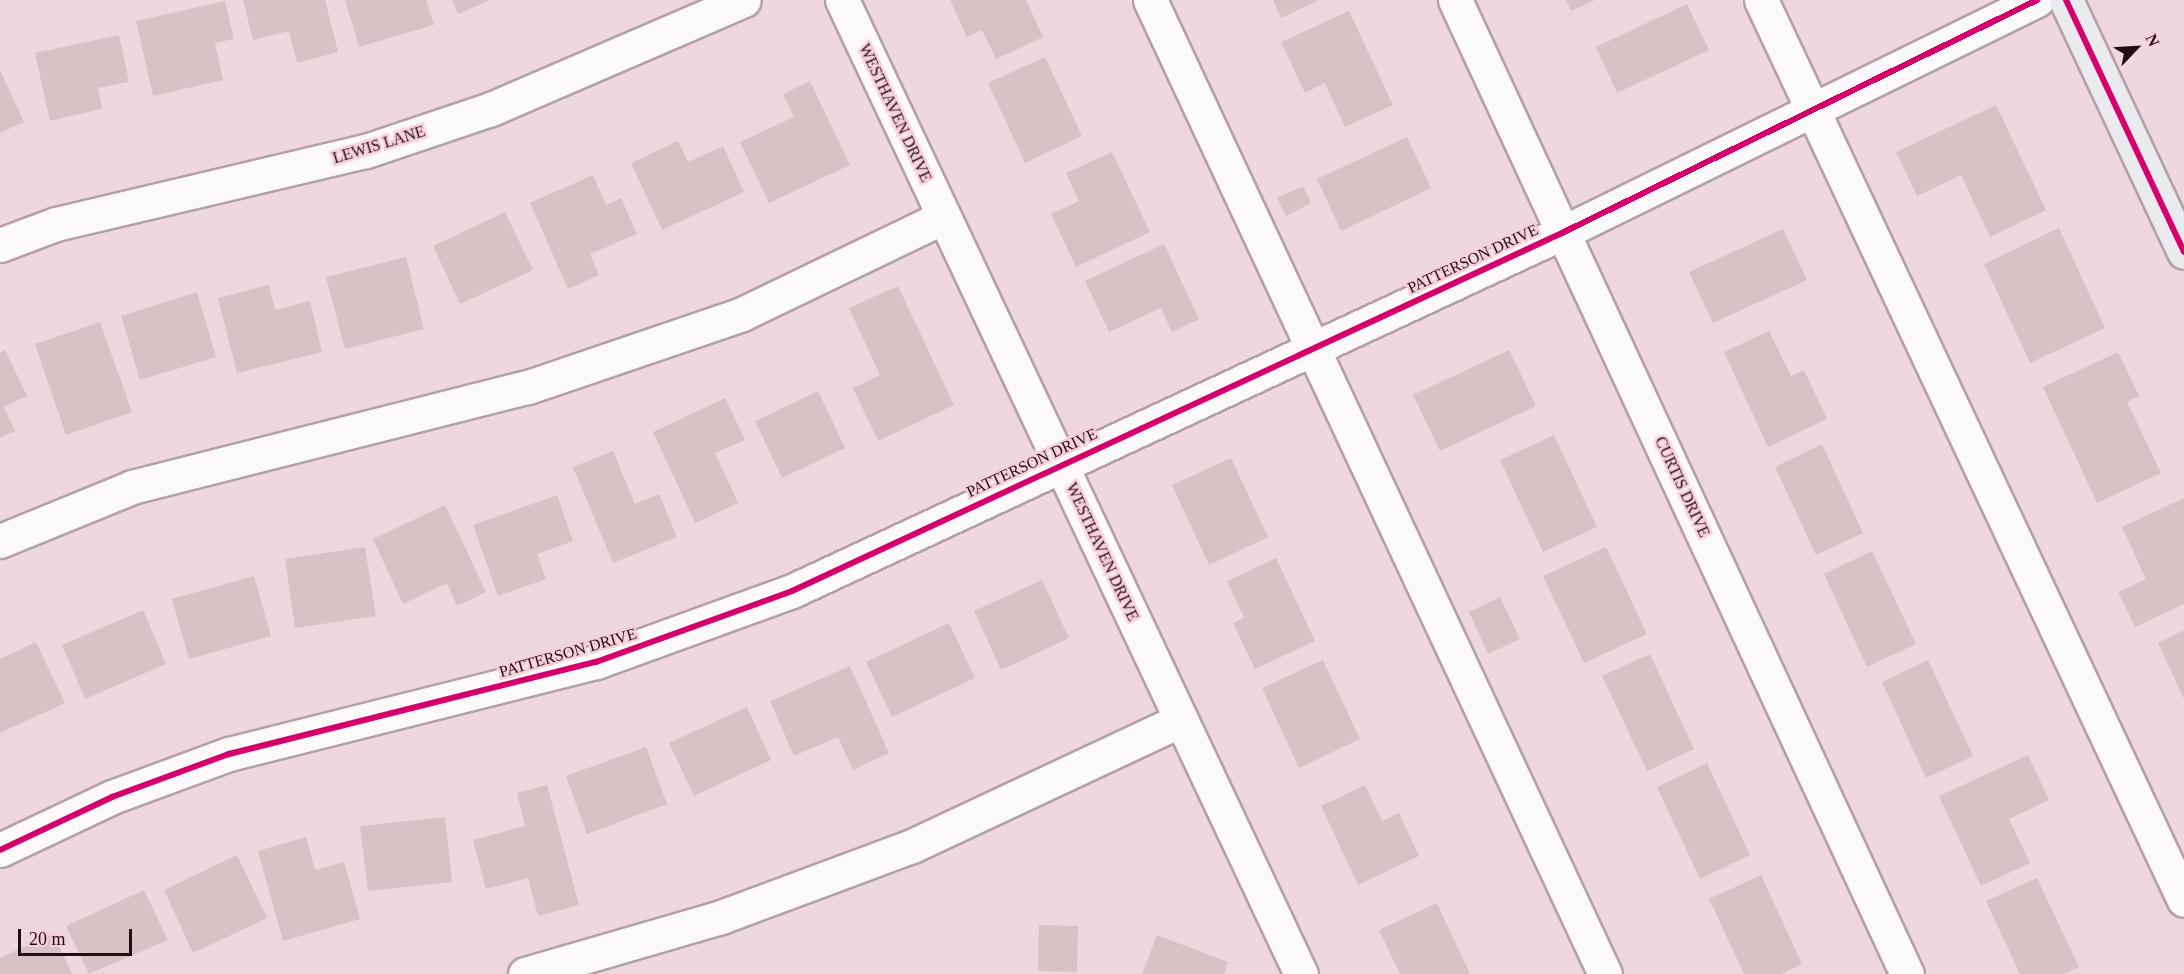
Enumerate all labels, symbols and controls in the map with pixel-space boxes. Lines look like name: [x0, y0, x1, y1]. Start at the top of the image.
north arrow: [2106, 18, 2166, 78]
text: N: [2143, 31, 2163, 49]
street label: WESTHAVEN DRIVE: [855, 41, 935, 185]
street label: LEWIS LANE: [331, 122, 427, 168]
street label: PATTERSON DRIVE: [1405, 220, 1541, 298]
street label: PATTERSON DRIVE: [964, 424, 1100, 502]
street label: CURTIS DRIVE: [1650, 434, 1714, 540]
street label: WESTHAVEN DRIVE: [1062, 480, 1142, 624]
street label: PATTERSON DRIVE: [497, 624, 639, 682]
scale bar: [21, 917, 135, 955]
text: 20 m: [29, 929, 66, 949]

